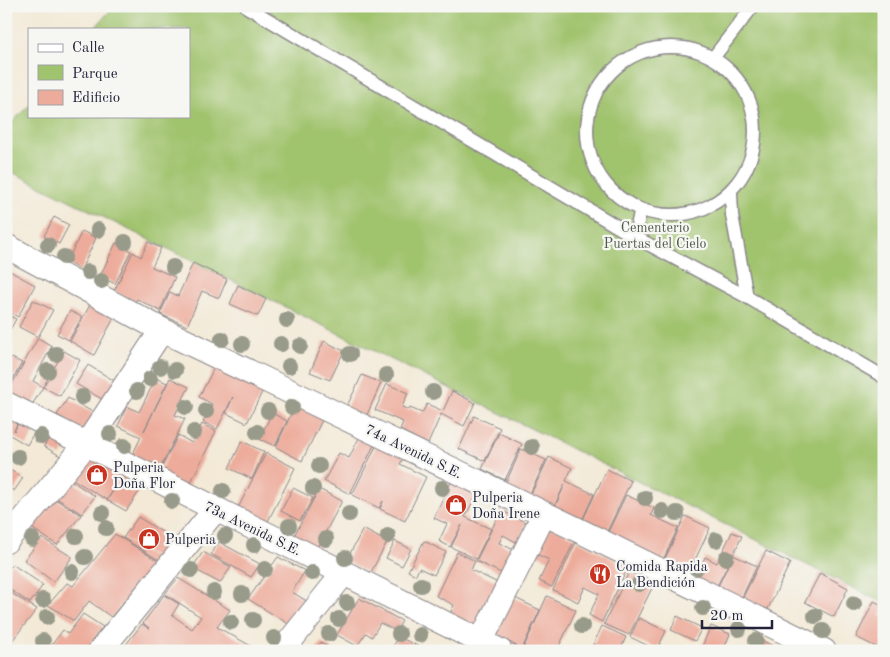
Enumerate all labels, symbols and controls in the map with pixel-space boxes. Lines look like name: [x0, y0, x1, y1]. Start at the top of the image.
legend: [28, 28, 190, 118]
text: Calle: [72, 41, 105, 56]
text: Parque: [72, 67, 118, 82]
text: Edificio: [72, 91, 120, 106]
park label: Cementerio Puertas del Cielo: [604, 221, 706, 251]
street label: 74a Avenida S.E.: [363, 422, 464, 481]
place label: Pulperia Doña Flor: [113, 461, 175, 491]
shop icon: Pulperia Doña Flor: [85, 463, 109, 487]
place label: Pulperia Doña Irene: [472, 491, 540, 521]
shop icon: Pulperia Doña Irene: [444, 493, 468, 517]
street label: 73a Avenida S.E.: [202, 499, 303, 558]
shop icon: Pulperia: [137, 527, 161, 551]
place label: Pulperia: [165, 533, 216, 547]
place label: Comida Rapida La Bendición: [616, 560, 708, 590]
restaurant icon: Comida Rapida La Bendición: [588, 562, 612, 586]
scale bar: [702, 597, 772, 629]
text: 20 m: [710, 609, 744, 624]

